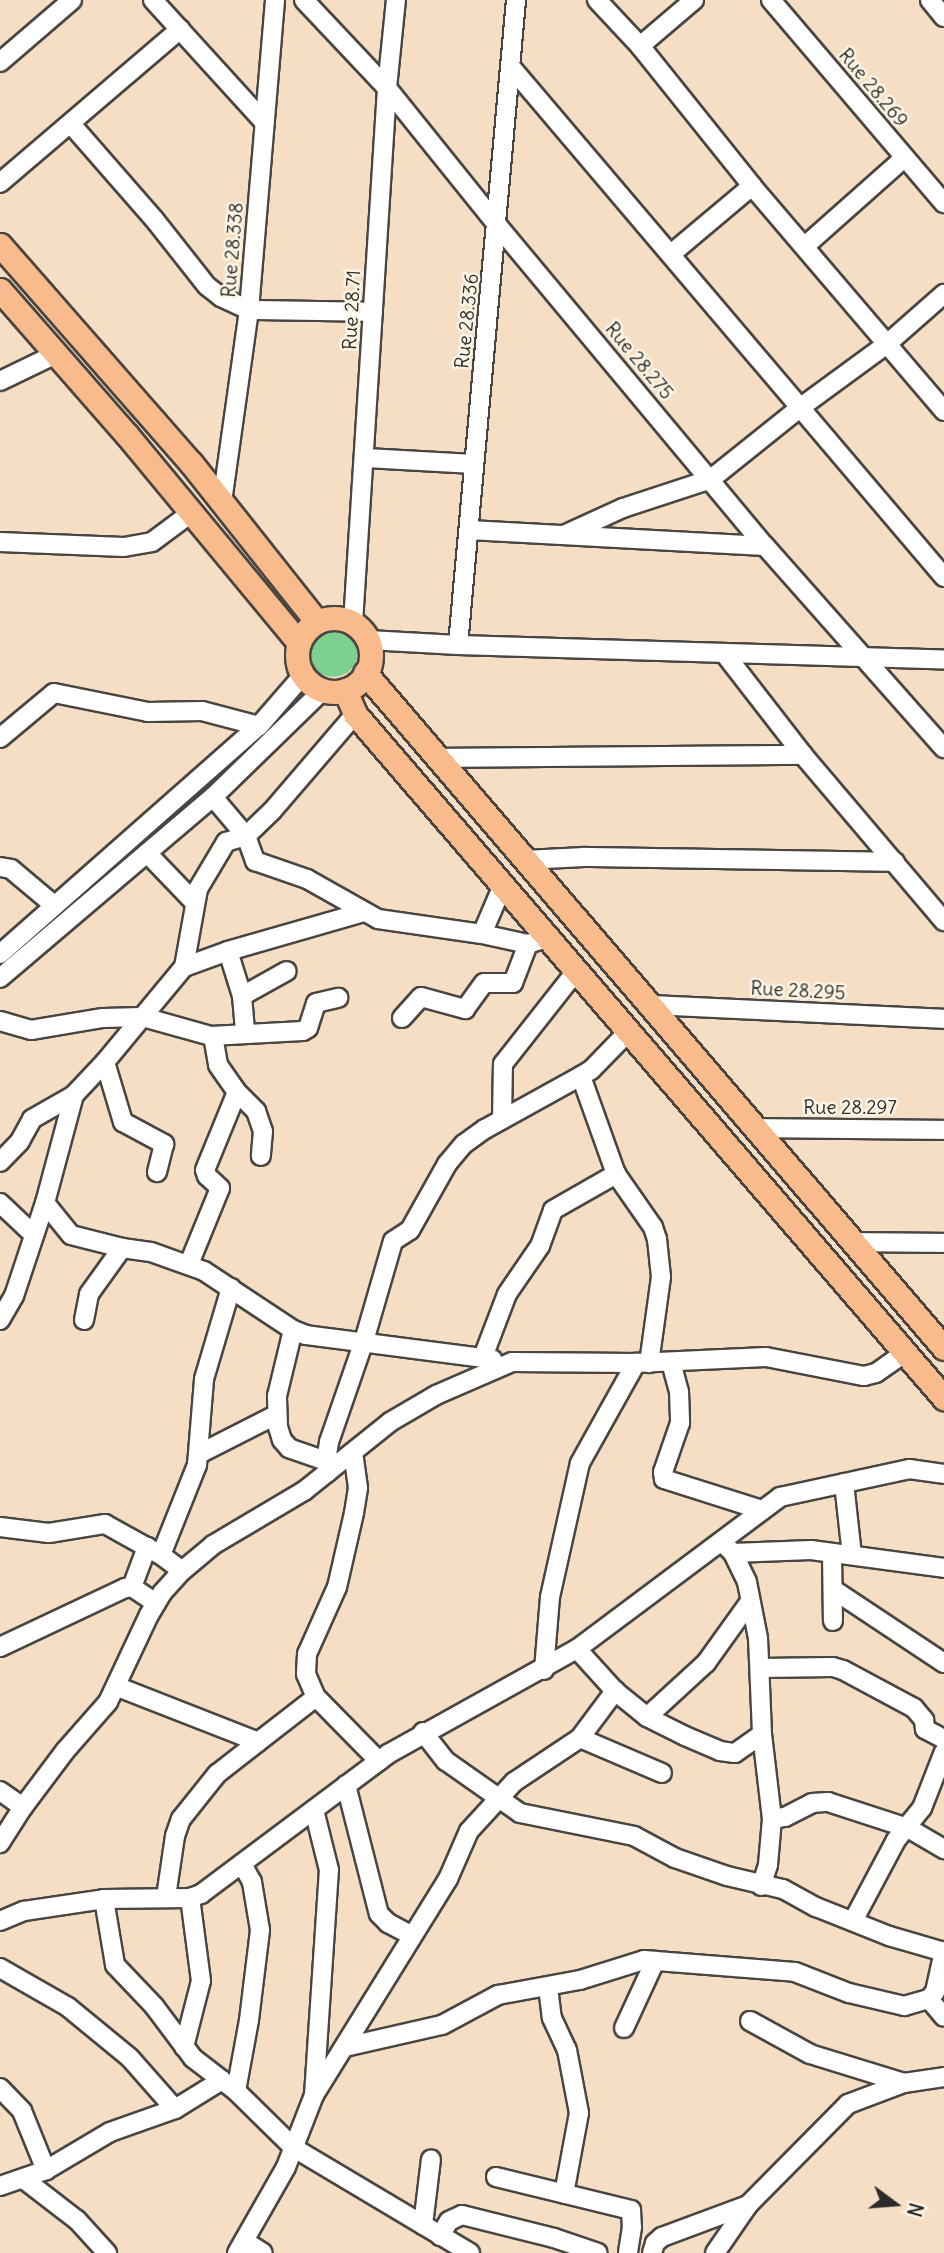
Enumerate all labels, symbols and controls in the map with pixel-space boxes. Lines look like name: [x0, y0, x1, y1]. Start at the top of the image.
street label: Rue 28.269: [834, 44, 912, 132]
street label: Rue 28.338: [217, 201, 249, 299]
street label: Rue 28.71: [339, 270, 365, 350]
street label: Rue 28.336: [451, 272, 483, 370]
street label: Rue 28.275: [600, 318, 678, 404]
street label: Rue 28.295: [750, 977, 846, 1005]
street label: Rue 28.297: [803, 1097, 897, 1119]
north arrow: [860, 2169, 930, 2239]
text: N: [902, 2200, 929, 2219]

